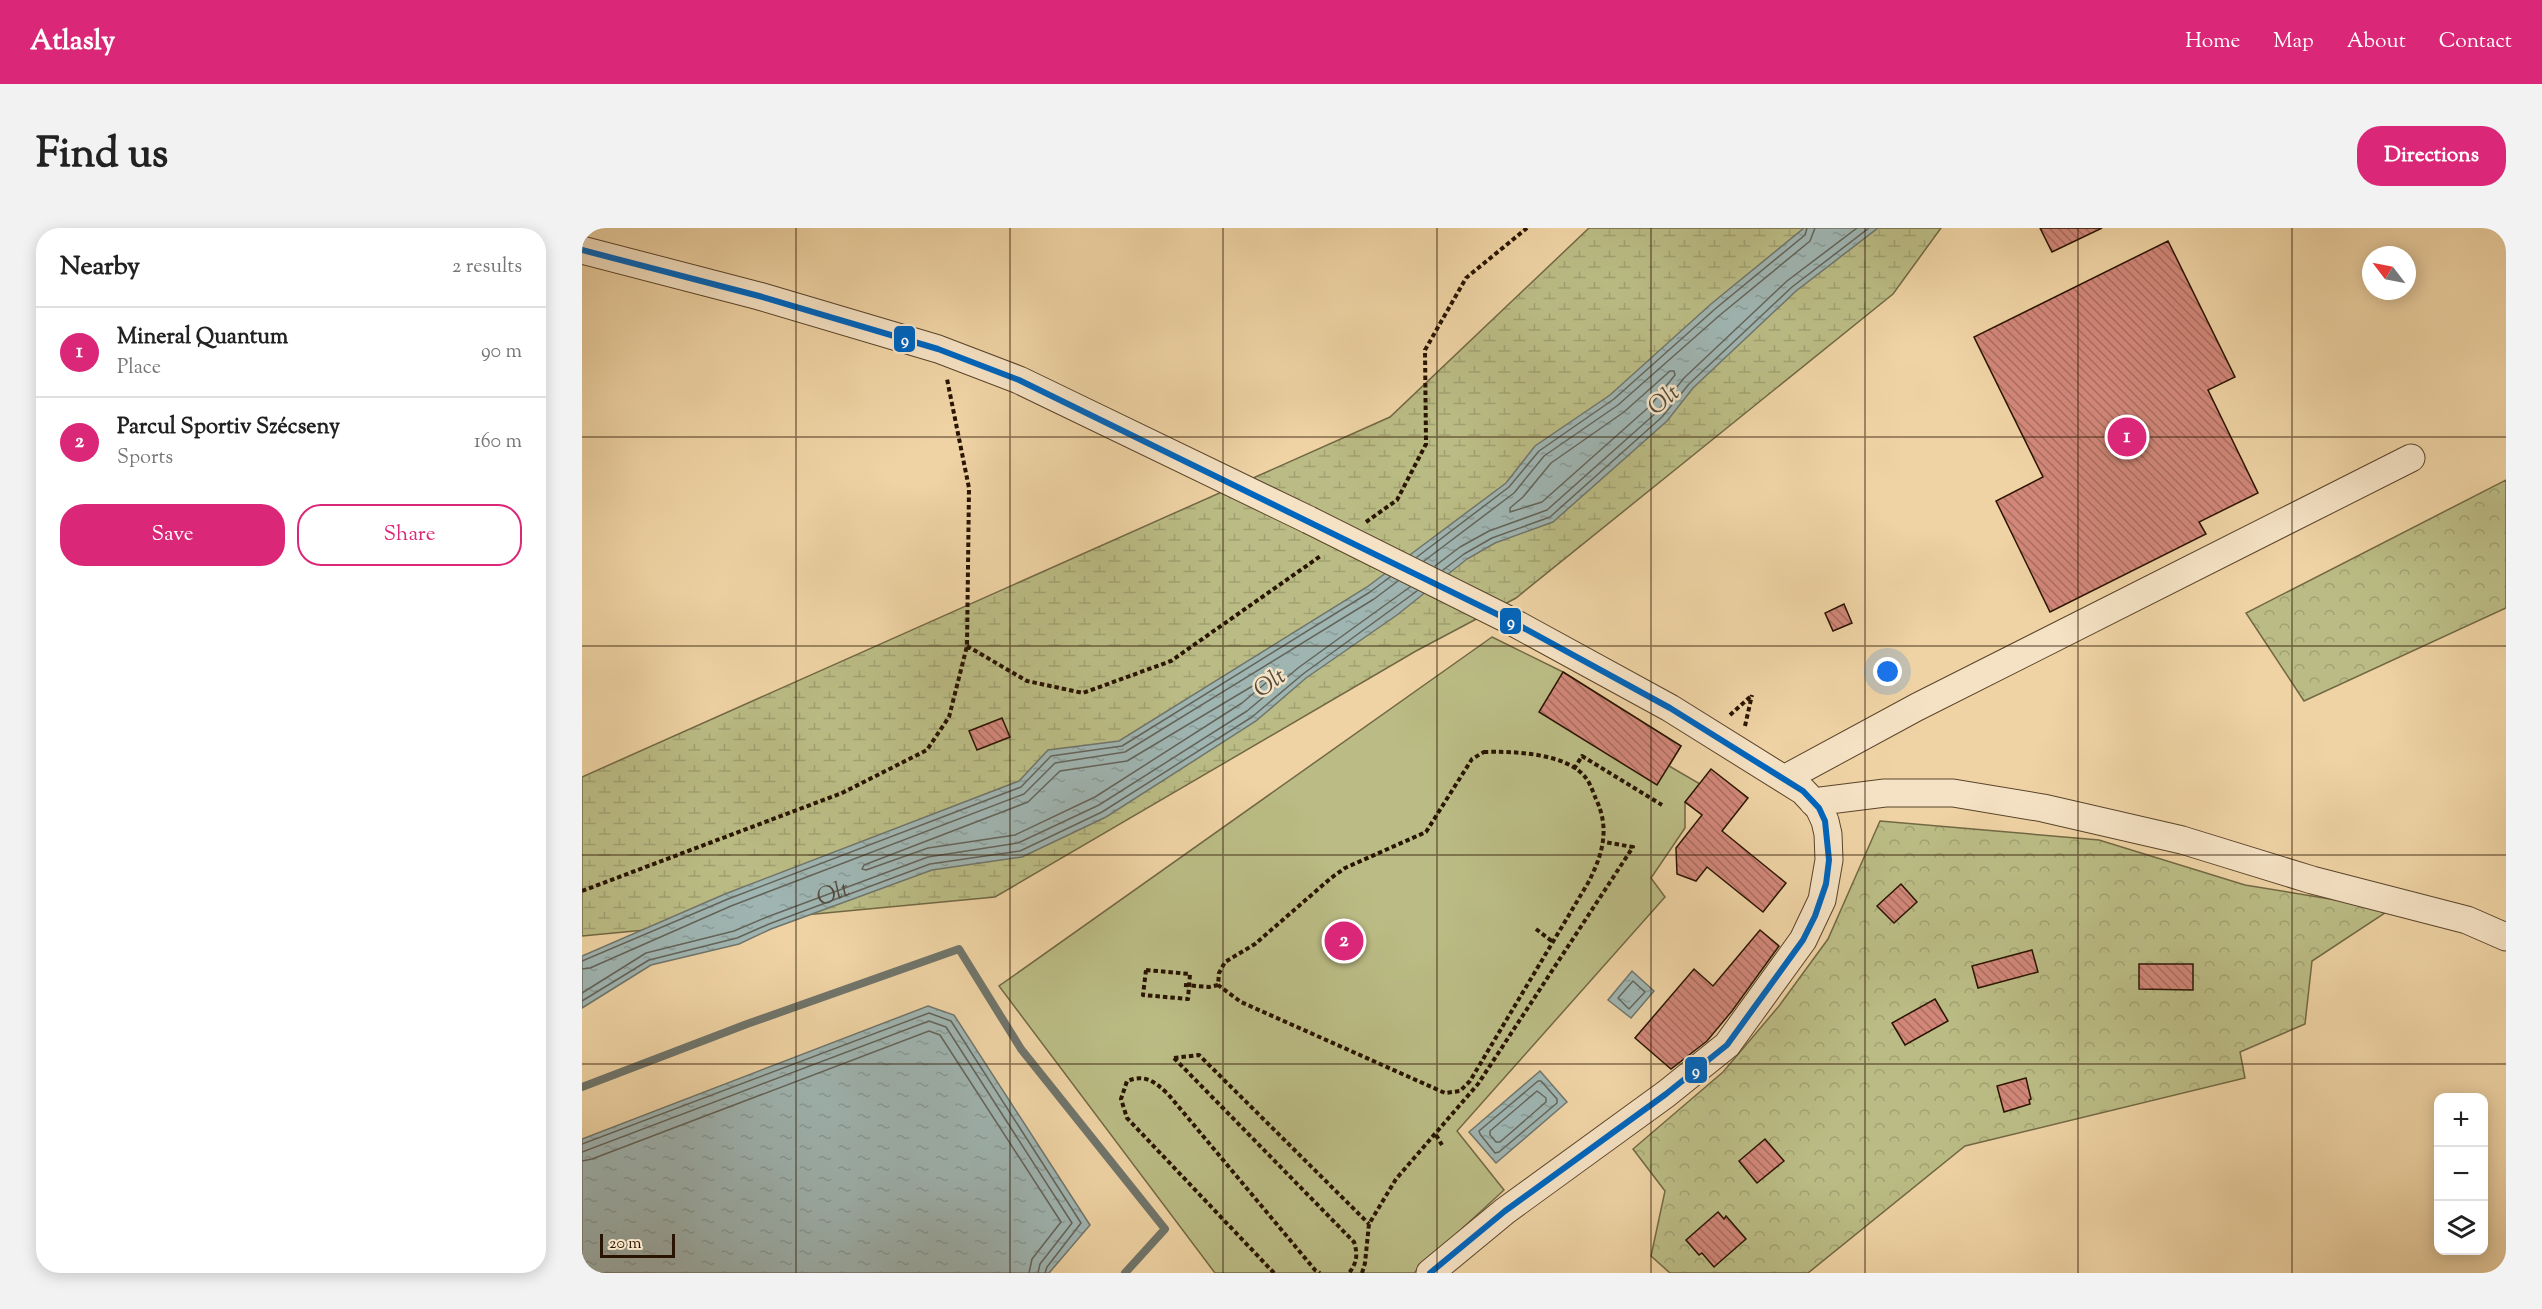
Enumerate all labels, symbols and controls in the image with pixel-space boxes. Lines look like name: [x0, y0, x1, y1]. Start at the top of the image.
text: Atlasly: [30, 22, 115, 62]
text: Home: [2185, 27, 2240, 57]
text: Map: [2273, 27, 2314, 57]
text: About: [2347, 27, 2406, 57]
text: Contact: [2439, 27, 2512, 57]
text: Find us: [36, 126, 168, 186]
button: Directions: [2357, 126, 2506, 186]
north arrow: [2362, 246, 2416, 300]
text: Nearby: [60, 249, 140, 286]
text: 2 results: [452, 253, 522, 282]
text: Mineral Quantum: [117, 322, 288, 354]
line badge: 9: [893, 325, 916, 353]
text: 9: [901, 330, 909, 353]
text: 1: [76, 338, 83, 367]
text: 90 m: [481, 338, 522, 367]
text: Place: [117, 354, 161, 383]
water label: Olt: [1641, 377, 1688, 424]
text: Parcul Sportiv Szécseny: [117, 412, 340, 444]
pin: 1: [2108, 414, 2146, 460]
text: 2: [75, 428, 84, 457]
text: 160 m: [474, 428, 522, 457]
text: Sports: [117, 444, 173, 473]
button: Save: [60, 504, 285, 566]
button: Share: [297, 504, 522, 566]
line badge: 9: [1499, 607, 1522, 635]
text: 9: [1507, 612, 1515, 635]
your location: [1873, 657, 1902, 686]
water label: Olt: [1247, 660, 1293, 707]
water label: Olt: [812, 873, 855, 916]
pin: 2: [1324, 918, 1364, 964]
line badge: 9: [1684, 1056, 1708, 1084]
text: 9: [1692, 1061, 1700, 1084]
map controls: [2434, 1093, 2488, 1255]
button: +: [2434, 1093, 2488, 1147]
button: −: [2434, 1147, 2488, 1201]
button: layers: [2434, 1201, 2488, 1255]
scale bar: [600, 1231, 675, 1258]
text: 20 m: [609, 1233, 642, 1256]

